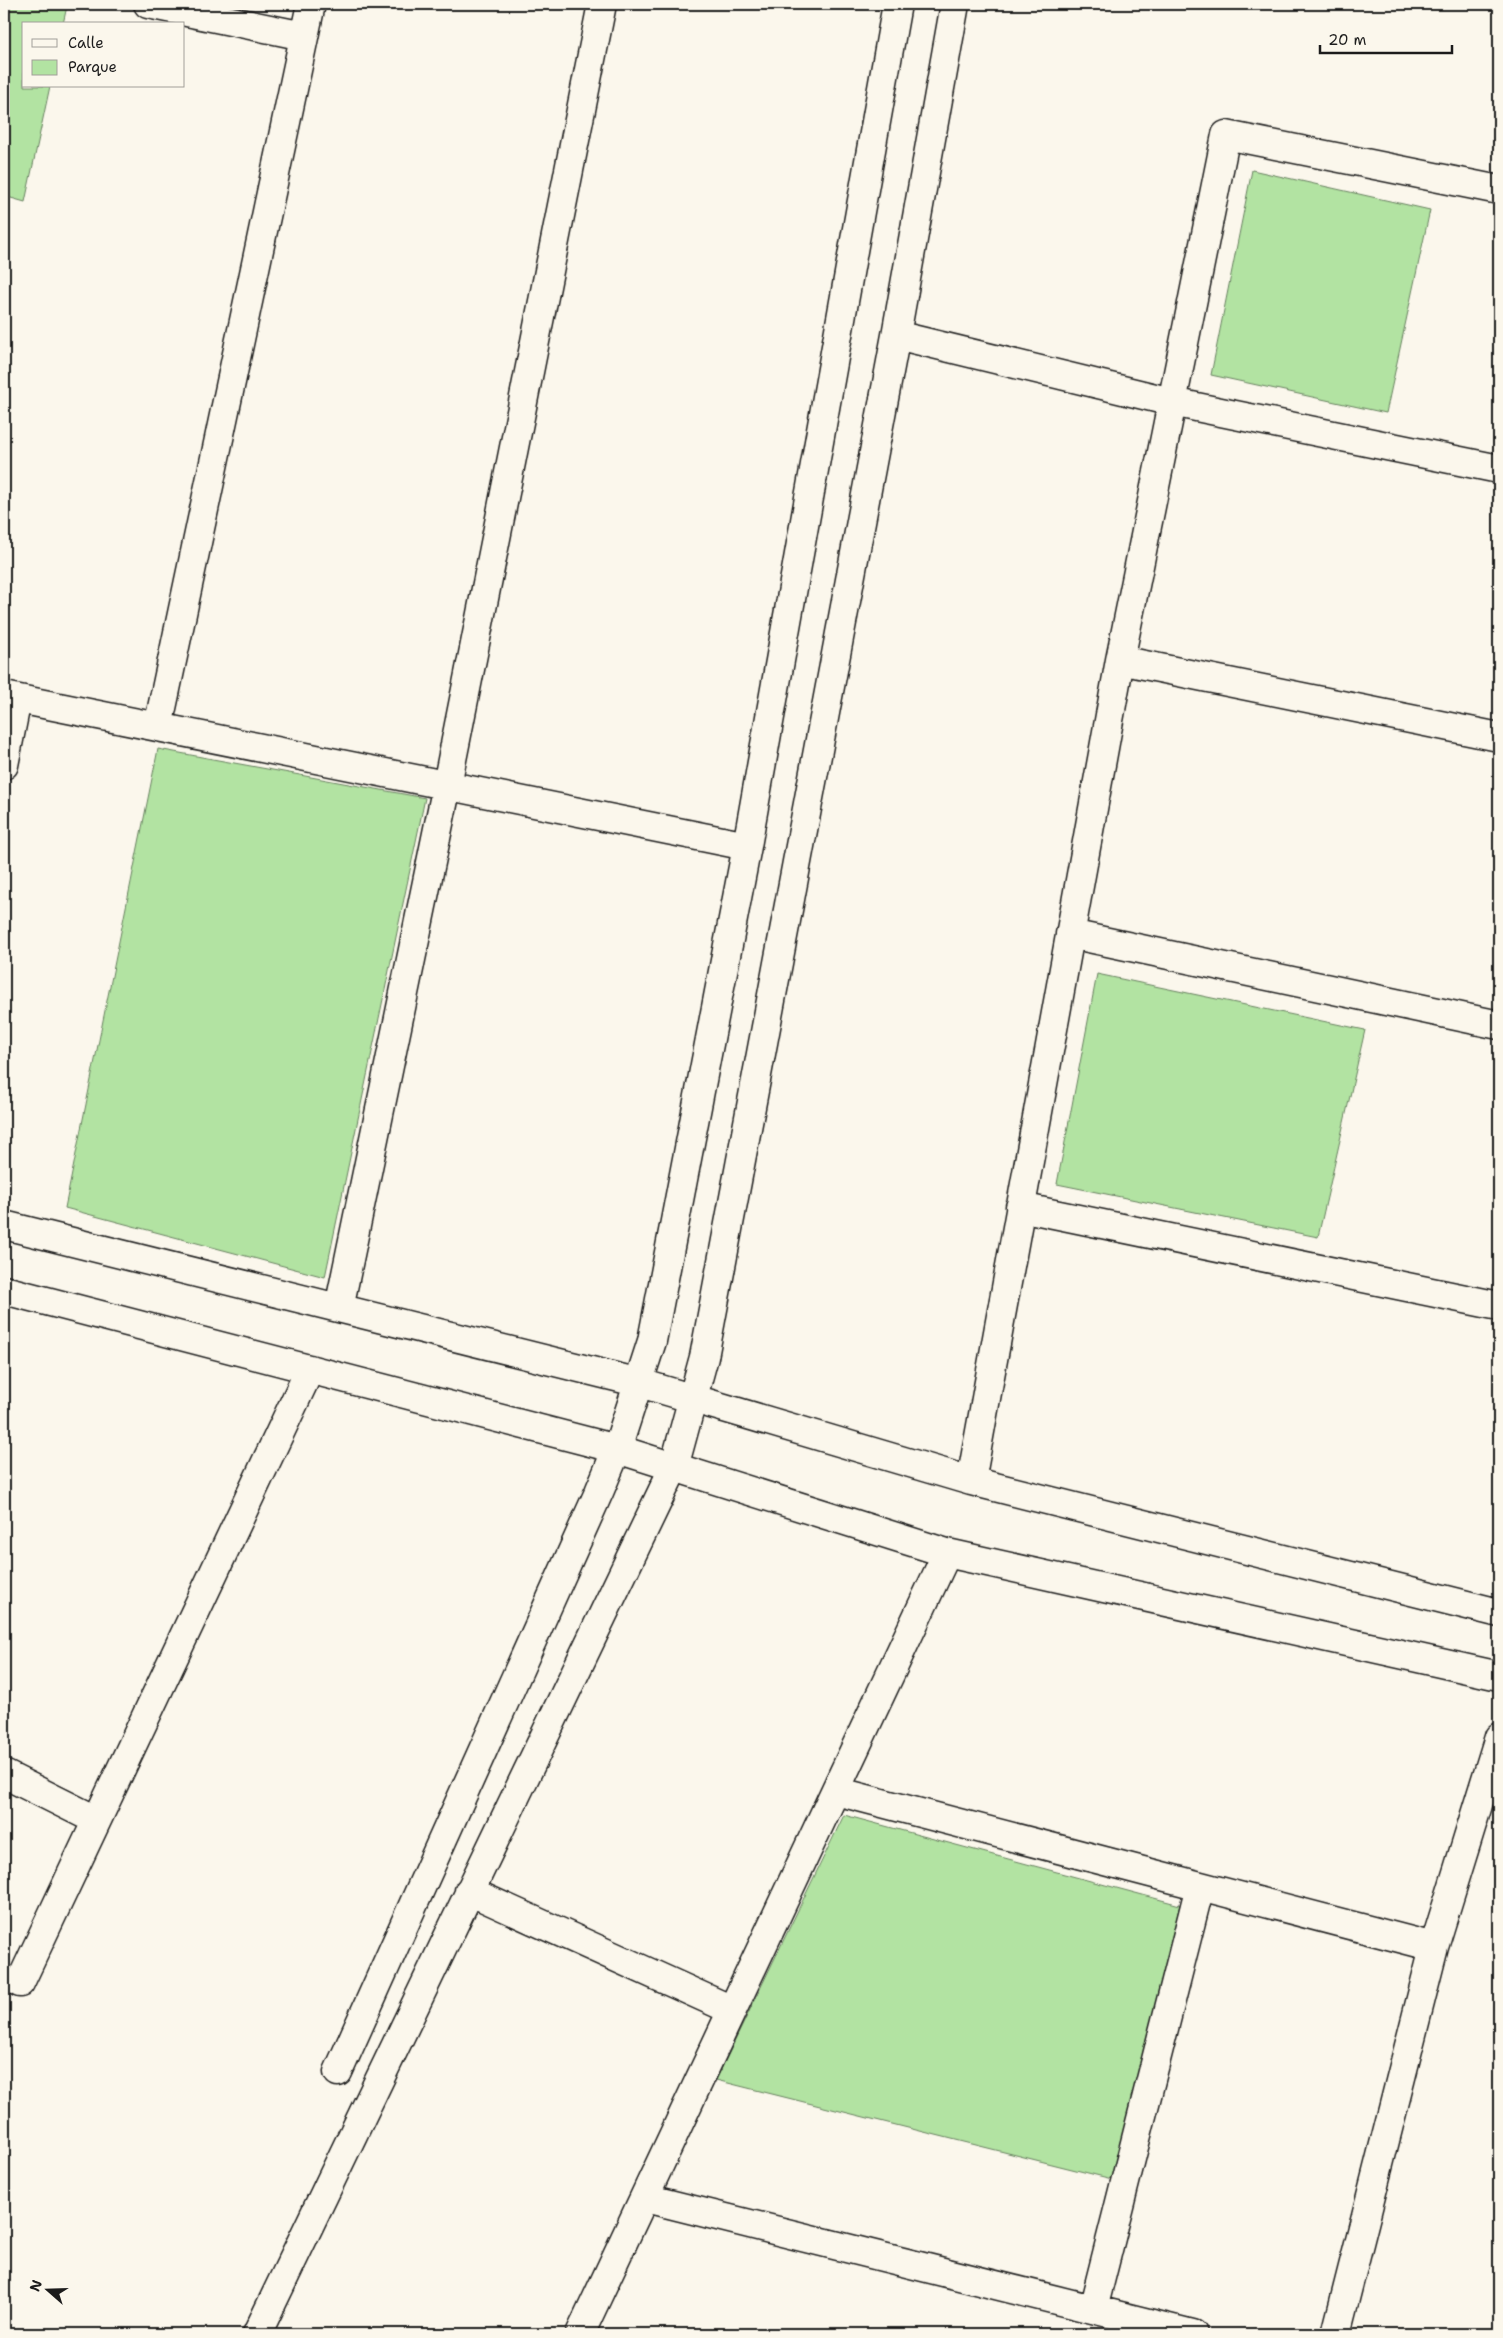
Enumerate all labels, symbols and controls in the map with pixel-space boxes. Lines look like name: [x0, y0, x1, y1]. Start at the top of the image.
legend: [22, 22, 185, 88]
scale bar: [1320, 22, 1453, 54]
text: 20 m: [1328, 30, 1367, 50]
text: Calle: [68, 33, 104, 53]
text: Parque: [68, 57, 117, 77]
north arrow: [22, 2266, 72, 2316]
text: N: [25, 2277, 46, 2294]

